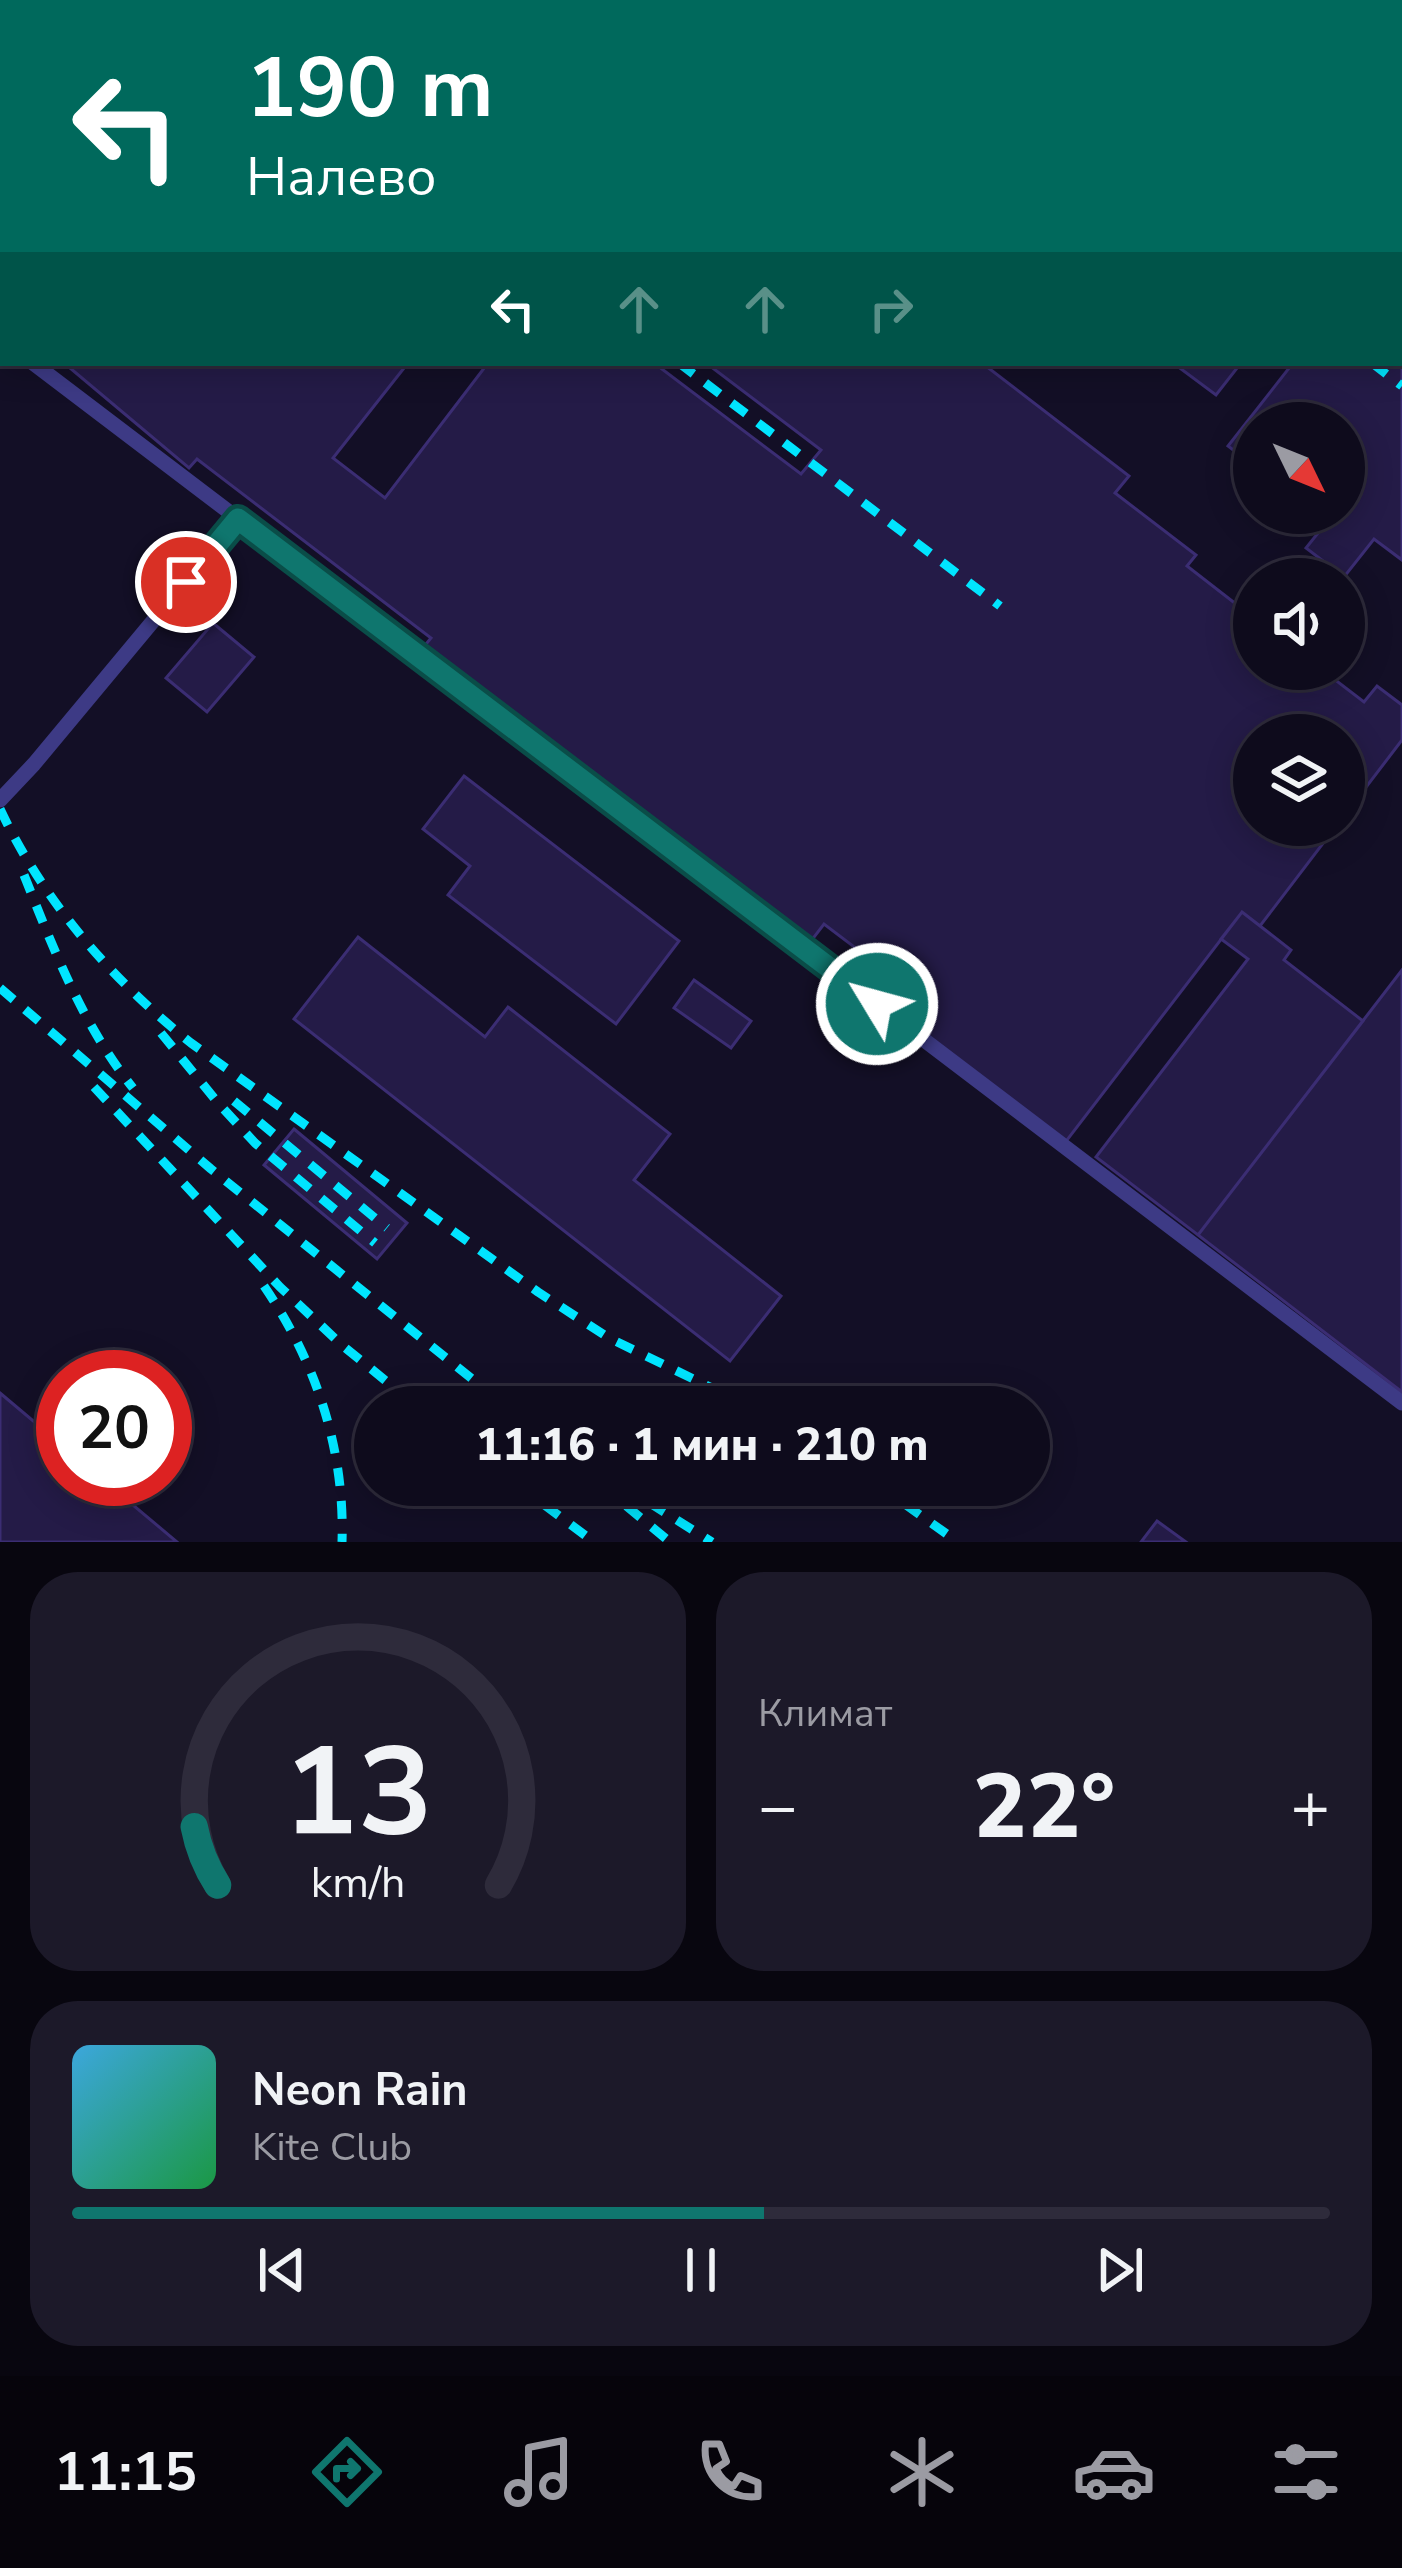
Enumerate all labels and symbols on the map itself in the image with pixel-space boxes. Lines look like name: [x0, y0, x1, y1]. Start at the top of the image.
north arrow: [1233, 402, 1365, 534]
pin: [135, 531, 237, 633]
position arrow: [814, 941, 940, 1067]
speed limit sign: 20: [36, 1350, 192, 1506]

